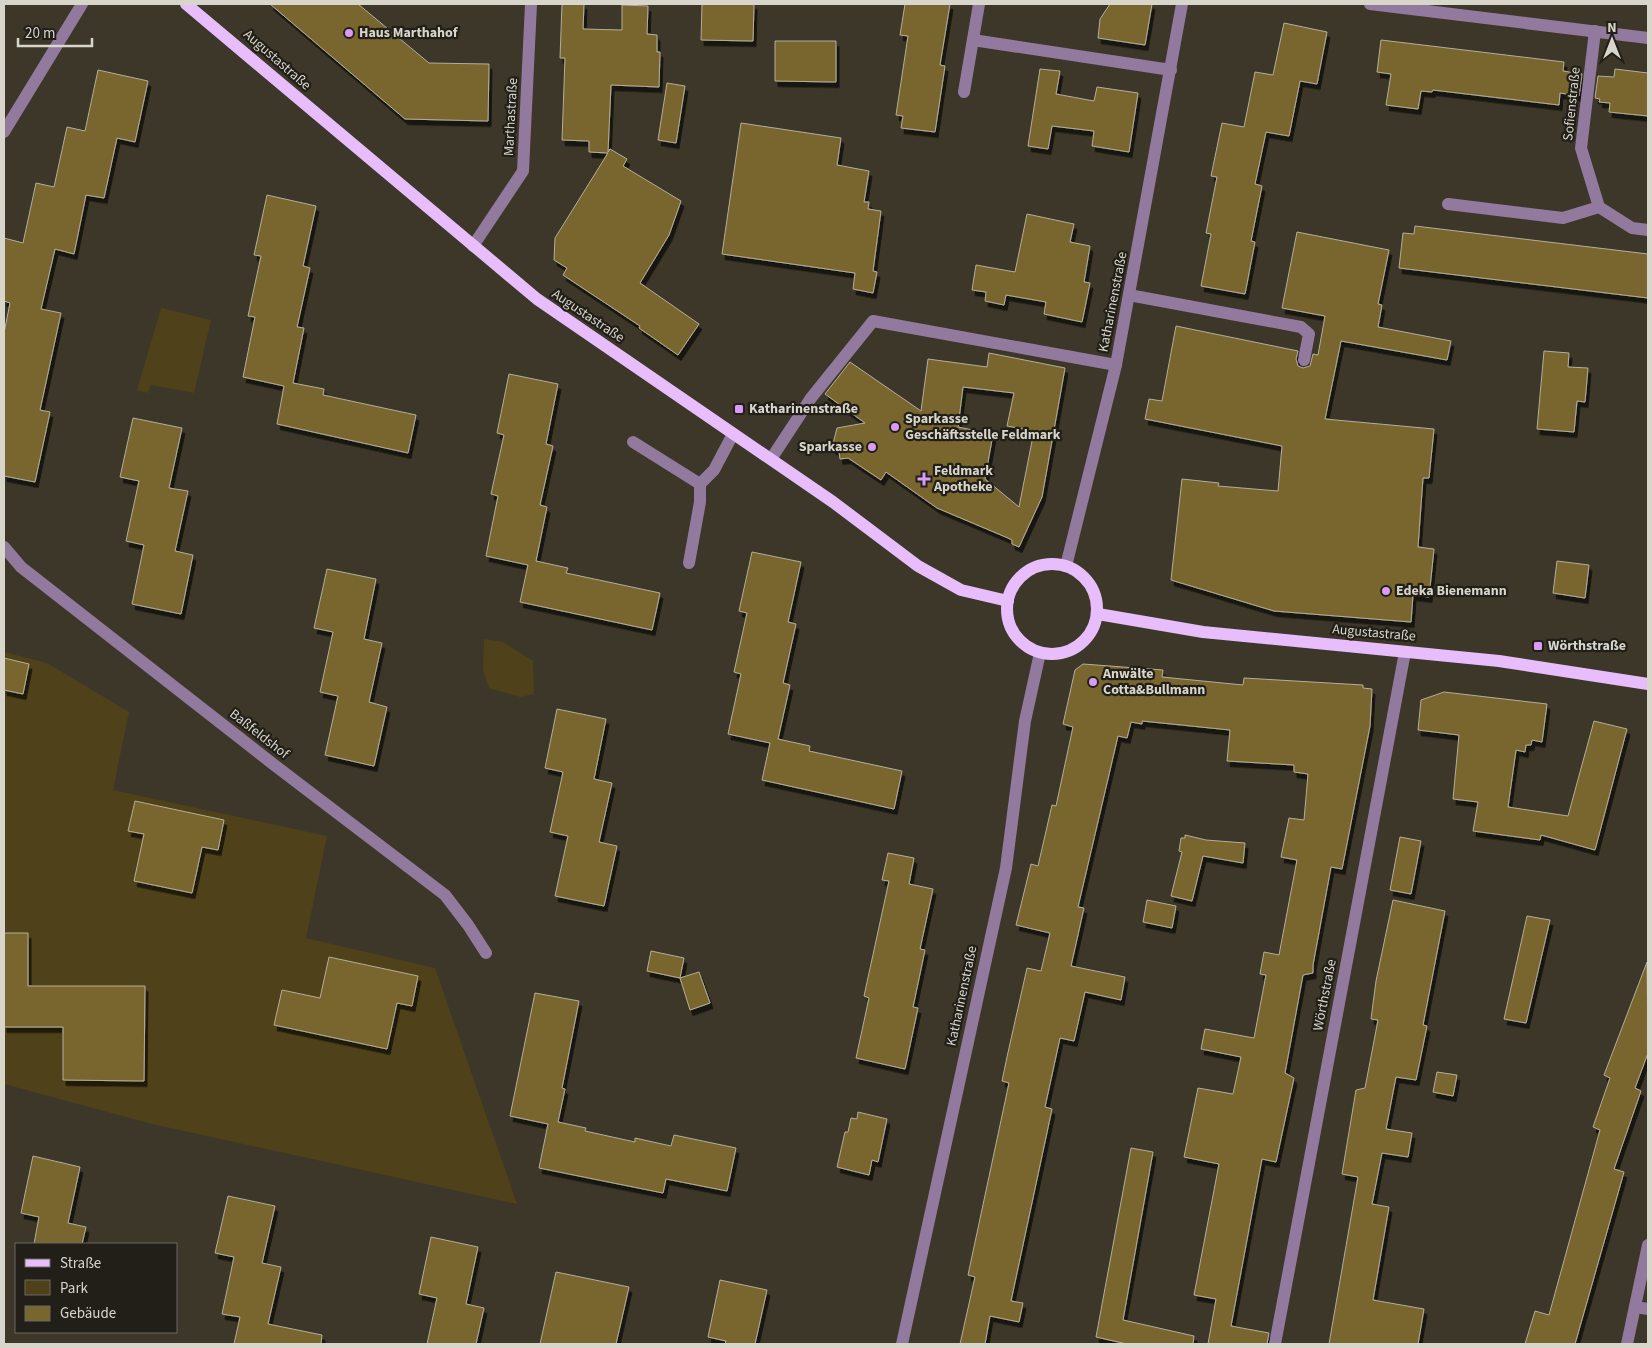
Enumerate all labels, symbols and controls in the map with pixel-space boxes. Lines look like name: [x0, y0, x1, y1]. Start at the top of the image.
scale bar: [18, 15, 91, 47]
north arrow: [1587, 15, 1637, 65]
text: N: [1607, 18, 1617, 38]
text: 20 m: [25, 23, 55, 44]
place label: Haus Marthahof: [359, 23, 459, 43]
street label: Augustastraße: [239, 25, 315, 95]
marker: Haus Marthahof: [343, 27, 355, 39]
street label: Sofienstraße: [1558, 66, 1586, 142]
street label: Marthastraße: [499, 77, 523, 157]
street label: Katharinenstraße: [1093, 250, 1133, 354]
street label: Augustastraße: [548, 284, 628, 348]
place label: Katharinenstraße: [749, 399, 858, 419]
marker: Katharinenstraße: [733, 403, 745, 415]
place label: Sparkasse Geschäftsstelle Feldmark: [905, 409, 1061, 445]
marker: Sparkasse Geschäftsstelle Feldmark: [889, 421, 901, 433]
place label: Sparkasse: [799, 437, 862, 457]
marker: Sparkasse: [866, 441, 878, 453]
place label: Feldmark Apotheke: [933, 461, 993, 497]
marker: Feldmark Apotheke: [918, 473, 930, 485]
place label: Edeka Bienemann: [1396, 581, 1507, 601]
marker: Edeka Bienemann: [1380, 585, 1392, 597]
street label: Augustastraße: [1331, 619, 1417, 647]
place label: Wörthstraße: [1548, 636, 1626, 656]
marker: Wörthstraße: [1532, 640, 1544, 652]
place label: Anwälte Cotta&Bullmann: [1102, 664, 1205, 700]
marker: Anwälte Cotta&Bullmann: [1087, 676, 1099, 688]
street label: Baßfeldshof: [225, 704, 294, 764]
street label: Katharinenstraße: [942, 944, 982, 1048]
street label: Wörthstraße: [1308, 957, 1342, 1033]
legend: [15, 1243, 178, 1333]
text: Straße: [60, 1253, 101, 1274]
text: Park: [60, 1278, 89, 1299]
text: Gebäude: [60, 1303, 116, 1324]

